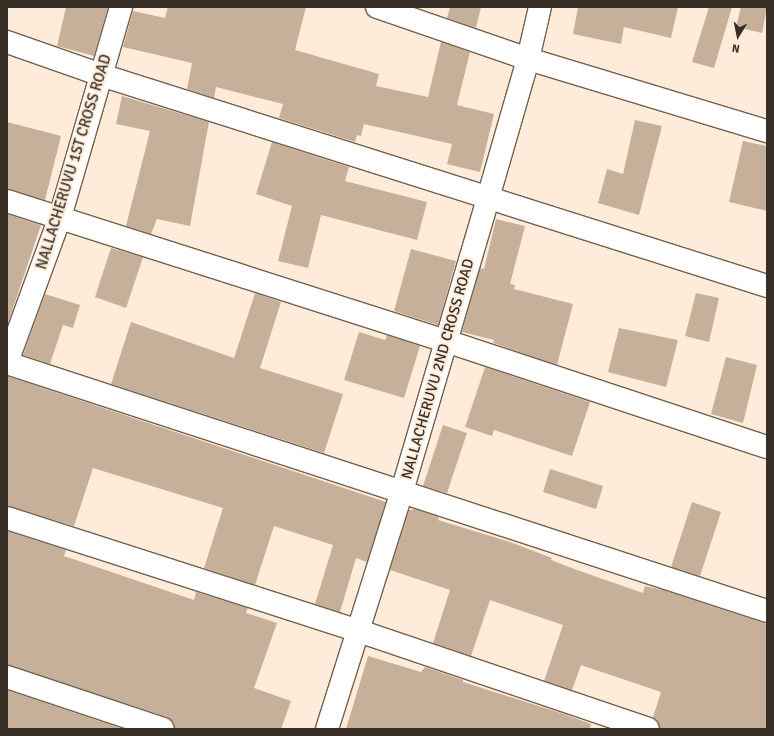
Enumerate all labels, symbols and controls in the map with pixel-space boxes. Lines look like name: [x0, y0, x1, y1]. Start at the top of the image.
north arrow: [718, 16, 758, 56]
text: N: [731, 41, 741, 55]
street label: NALLACHERUVU 1ST CROSS ROAD: [33, 52, 115, 272]
street label: NALLACHERUVU 2ND CROSS ROAD: [398, 257, 478, 481]

